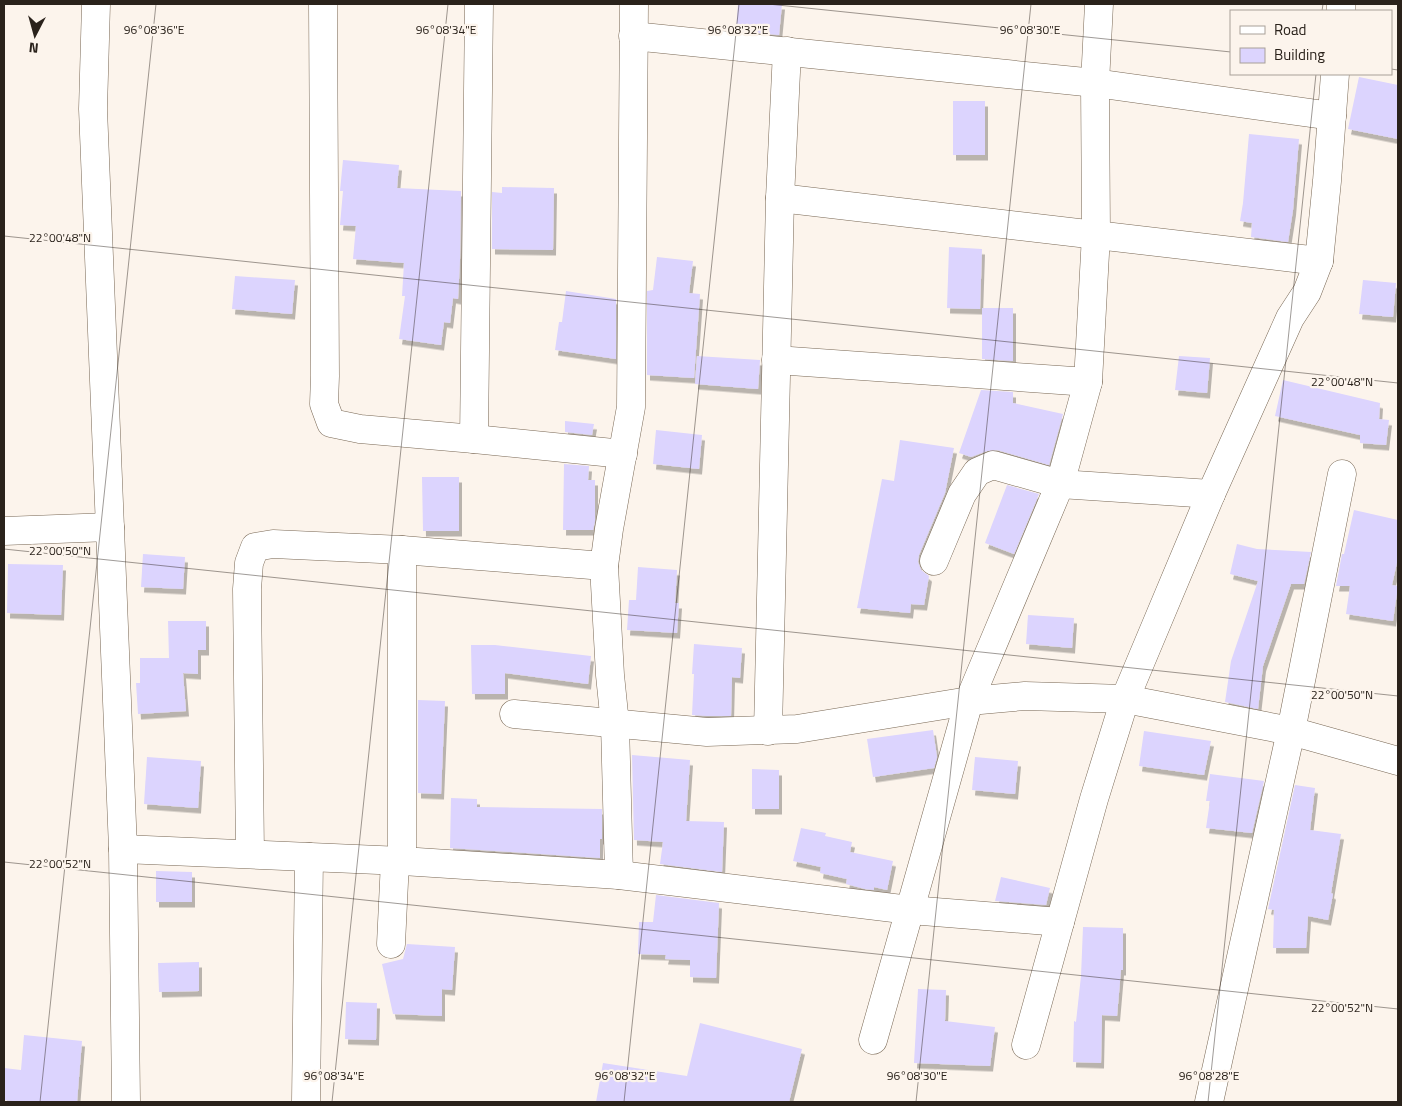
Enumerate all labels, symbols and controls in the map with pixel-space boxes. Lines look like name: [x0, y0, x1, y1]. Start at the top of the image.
north arrow: [10, 10, 60, 60]
legend: [1230, 10, 1392, 75]
text: Road: [1274, 18, 1306, 41]
text: 96°08'36"E: [124, 20, 185, 39]
text: 96°08'34"E: [416, 20, 477, 39]
text: 96°08'32"E: [708, 20, 769, 39]
text: 96°08'30"E: [1000, 20, 1061, 39]
text: N: [28, 37, 40, 59]
text: Building: [1274, 43, 1325, 66]
text: 22°00'48"N: [29, 228, 91, 247]
text: 22°00'48"N: [1311, 372, 1373, 391]
text: 22°00'50"N: [29, 541, 91, 560]
text: 22°00'50"N: [1311, 685, 1373, 704]
text: 22°00'52"N: [29, 854, 91, 873]
text: 22°00'52"N: [1311, 998, 1373, 1017]
text: 96°08'34"E: [304, 1066, 365, 1085]
text: 96°08'32"E: [595, 1066, 656, 1085]
text: 96°08'30"E: [887, 1066, 948, 1085]
text: 96°08'28"E: [1179, 1066, 1240, 1085]

